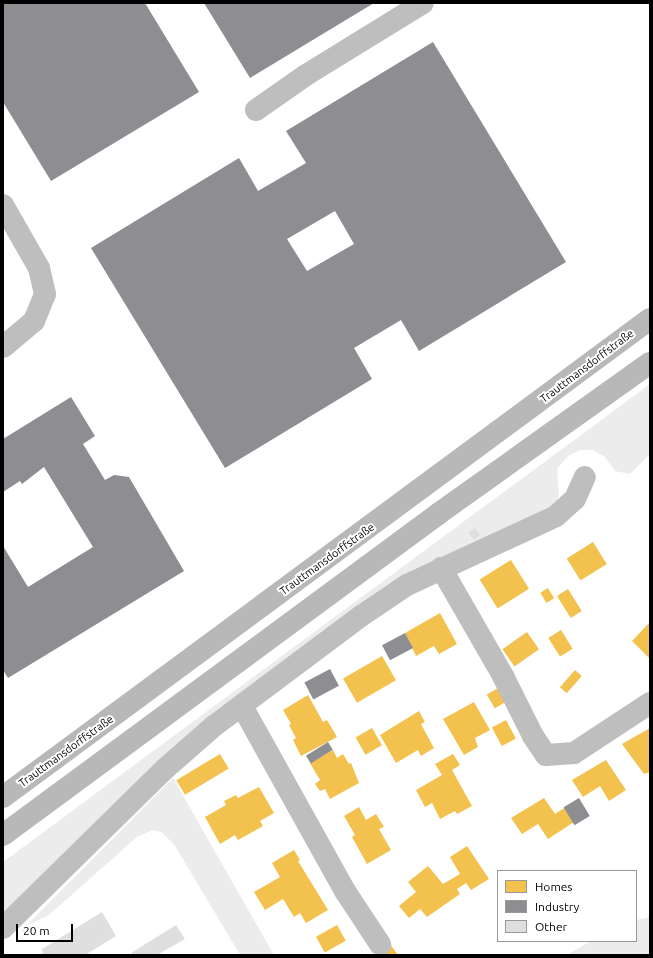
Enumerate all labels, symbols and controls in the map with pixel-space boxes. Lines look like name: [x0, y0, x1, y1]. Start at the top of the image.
street label: Trauttmansdorffstraße: [538, 327, 636, 405]
street label: Trauttmansdorffstraße: [277, 520, 377, 598]
street label: Trauttmansdorffstraße: [16, 712, 116, 790]
legend: [497, 870, 637, 942]
text: Homes: [535, 880, 573, 893]
text: Industry: [535, 900, 579, 913]
scale bar: [18, 916, 75, 942]
text: Other: [535, 920, 567, 933]
text: 20 m: [23, 924, 50, 937]

